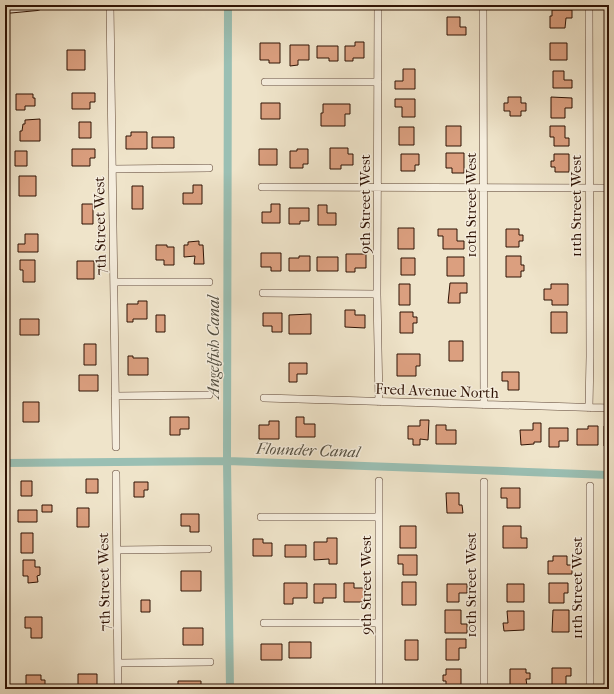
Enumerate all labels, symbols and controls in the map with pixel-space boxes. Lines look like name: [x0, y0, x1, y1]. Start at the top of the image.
street label: 10th Street West: [462, 152, 480, 258]
street label: 9th Street West: [356, 154, 374, 254]
street label: 11th Street West: [567, 154, 585, 257]
street label: 7th Street West: [90, 176, 110, 276]
water label: Angelfish Canal: [204, 294, 223, 400]
street label: Fred Avenue North: [375, 380, 500, 402]
water label: Flounder Canal: [255, 439, 362, 461]
street label: 7th Street West: [94, 532, 114, 632]
street label: 10th Street West: [462, 532, 480, 638]
street label: 9th Street West: [357, 535, 375, 635]
street label: 11th Street West: [568, 536, 586, 639]

